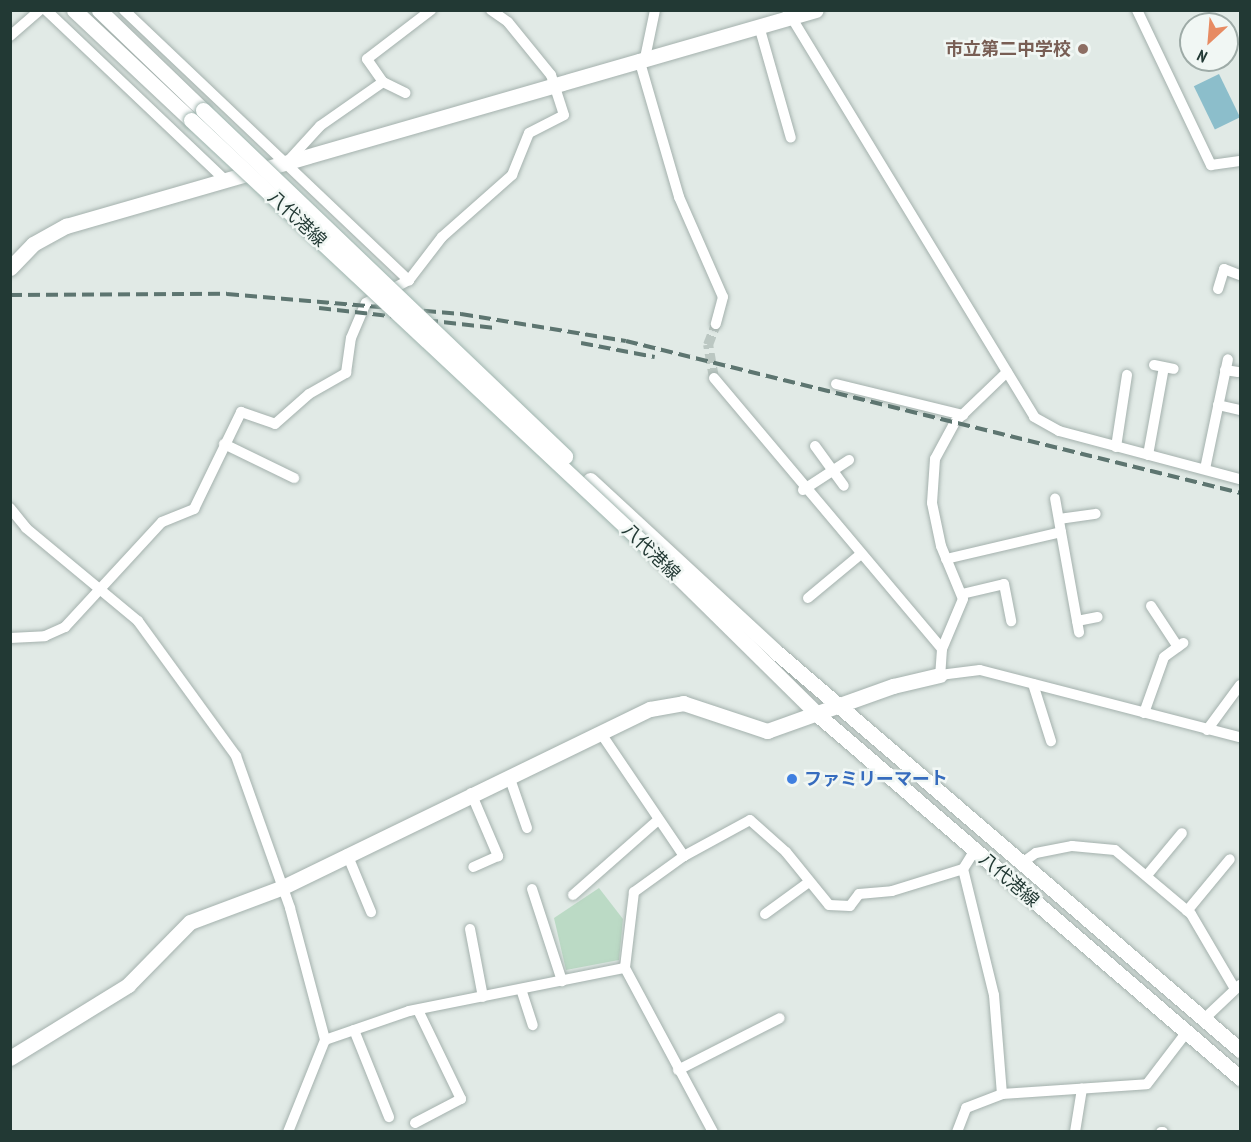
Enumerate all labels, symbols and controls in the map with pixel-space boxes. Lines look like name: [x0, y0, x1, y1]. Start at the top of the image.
north arrow: [1179, 12, 1239, 72]
place label: 市立第二中学校: [945, 38, 1071, 60]
marker: 市立第二中学校: [1076, 42, 1090, 56]
text: N: [1194, 46, 1210, 67]
street label: 八代港線: [263, 187, 331, 251]
street label: 八代港線: [618, 519, 684, 585]
place label: ファミリーマート: [804, 768, 948, 790]
marker: ファミリーマート: [785, 772, 799, 786]
street label: 八代港線: [975, 848, 1043, 912]

